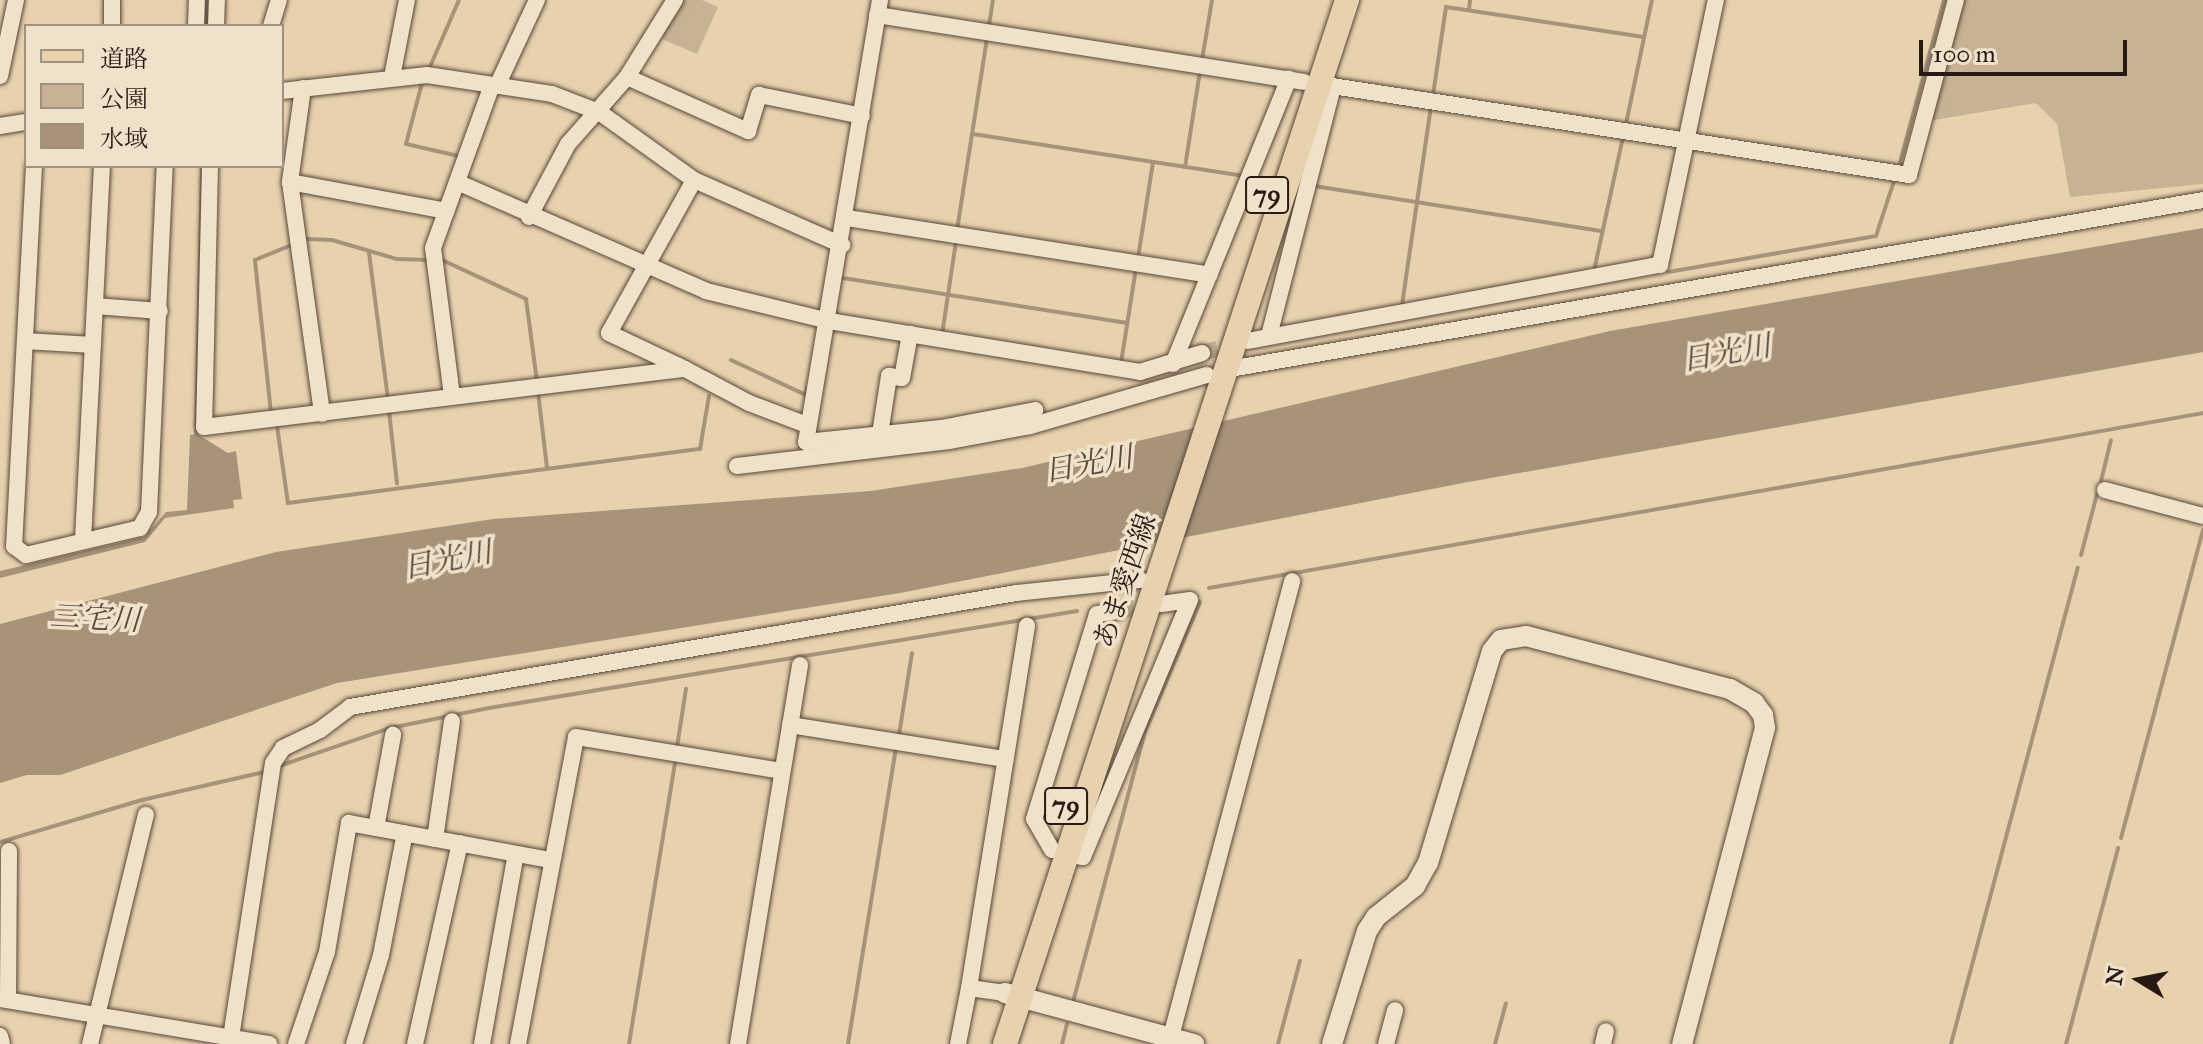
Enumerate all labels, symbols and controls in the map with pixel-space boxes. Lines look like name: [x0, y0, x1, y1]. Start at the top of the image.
legend: [24, 24, 284, 168]
scale bar: [1923, 24, 2131, 74]
text: 100 m: [1933, 39, 1996, 69]
text: 道路: [100, 44, 148, 74]
text: 公園: [100, 84, 148, 114]
text: 水域: [100, 124, 148, 154]
road number: 79: [1245, 173, 1289, 217]
water label: 日光川: [1679, 327, 1773, 379]
water label: 日光川: [1041, 438, 1135, 490]
street label: あま愛西線: [1086, 509, 1164, 653]
water label: 日光川: [399, 534, 495, 586]
water label: 三宅川: [49, 598, 141, 638]
road number: 79: [1044, 784, 1088, 828]
north arrow: [2099, 940, 2179, 1020]
text: N: [2100, 964, 2130, 987]

